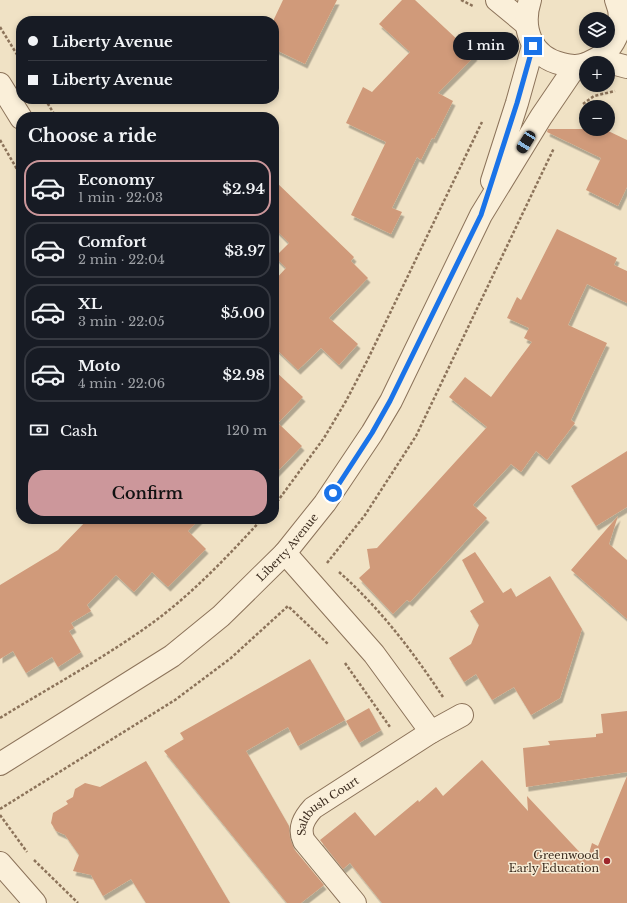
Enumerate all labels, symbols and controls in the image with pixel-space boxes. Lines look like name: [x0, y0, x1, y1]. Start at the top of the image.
map controls: [579, 12, 615, 136]
button: layers: [579, 12, 615, 48]
text: Liberty Avenue: [52, 32, 173, 51]
callout: 1 min: [453, 32, 519, 60]
text: 1 min: [467, 37, 505, 54]
route end: [524, 37, 542, 55]
button: +: [579, 56, 615, 92]
text: Liberty Avenue: [52, 70, 173, 89]
button: −: [579, 100, 615, 136]
text: Choose a ride: [28, 125, 157, 147]
car: [515, 129, 537, 155]
icon: car: [30, 170, 66, 206]
text: Economy: [78, 170, 155, 189]
text: $2.94: [222, 179, 265, 198]
text: 1 min · 22:03: [78, 189, 163, 206]
icon: car: [30, 232, 66, 268]
text: Comfort: [78, 232, 146, 251]
text: $3.97: [224, 241, 265, 260]
text: 2 min · 22:04: [78, 251, 165, 268]
icon: car: [30, 294, 66, 330]
text: XL: [78, 294, 102, 313]
text: $5.00: [221, 303, 265, 322]
text: 3 min · 22:05: [78, 313, 165, 330]
icon: car: [30, 356, 66, 392]
text: Moto: [78, 356, 120, 375]
text: $2.98: [223, 365, 265, 384]
text: 4 min · 22:06: [78, 375, 165, 392]
icon: cash: [28, 419, 50, 441]
text: Cash: [60, 421, 97, 440]
text: 120 m: [226, 422, 267, 439]
button: Confirm: [28, 470, 267, 516]
route start: [324, 484, 342, 502]
street label: Liberty Avenue: [254, 510, 321, 584]
street label: Saltbush Court: [294, 773, 362, 836]
place label: Greenwood Early Education: [509, 848, 600, 875]
marker: Greenwood Early Education: [602, 856, 612, 866]

